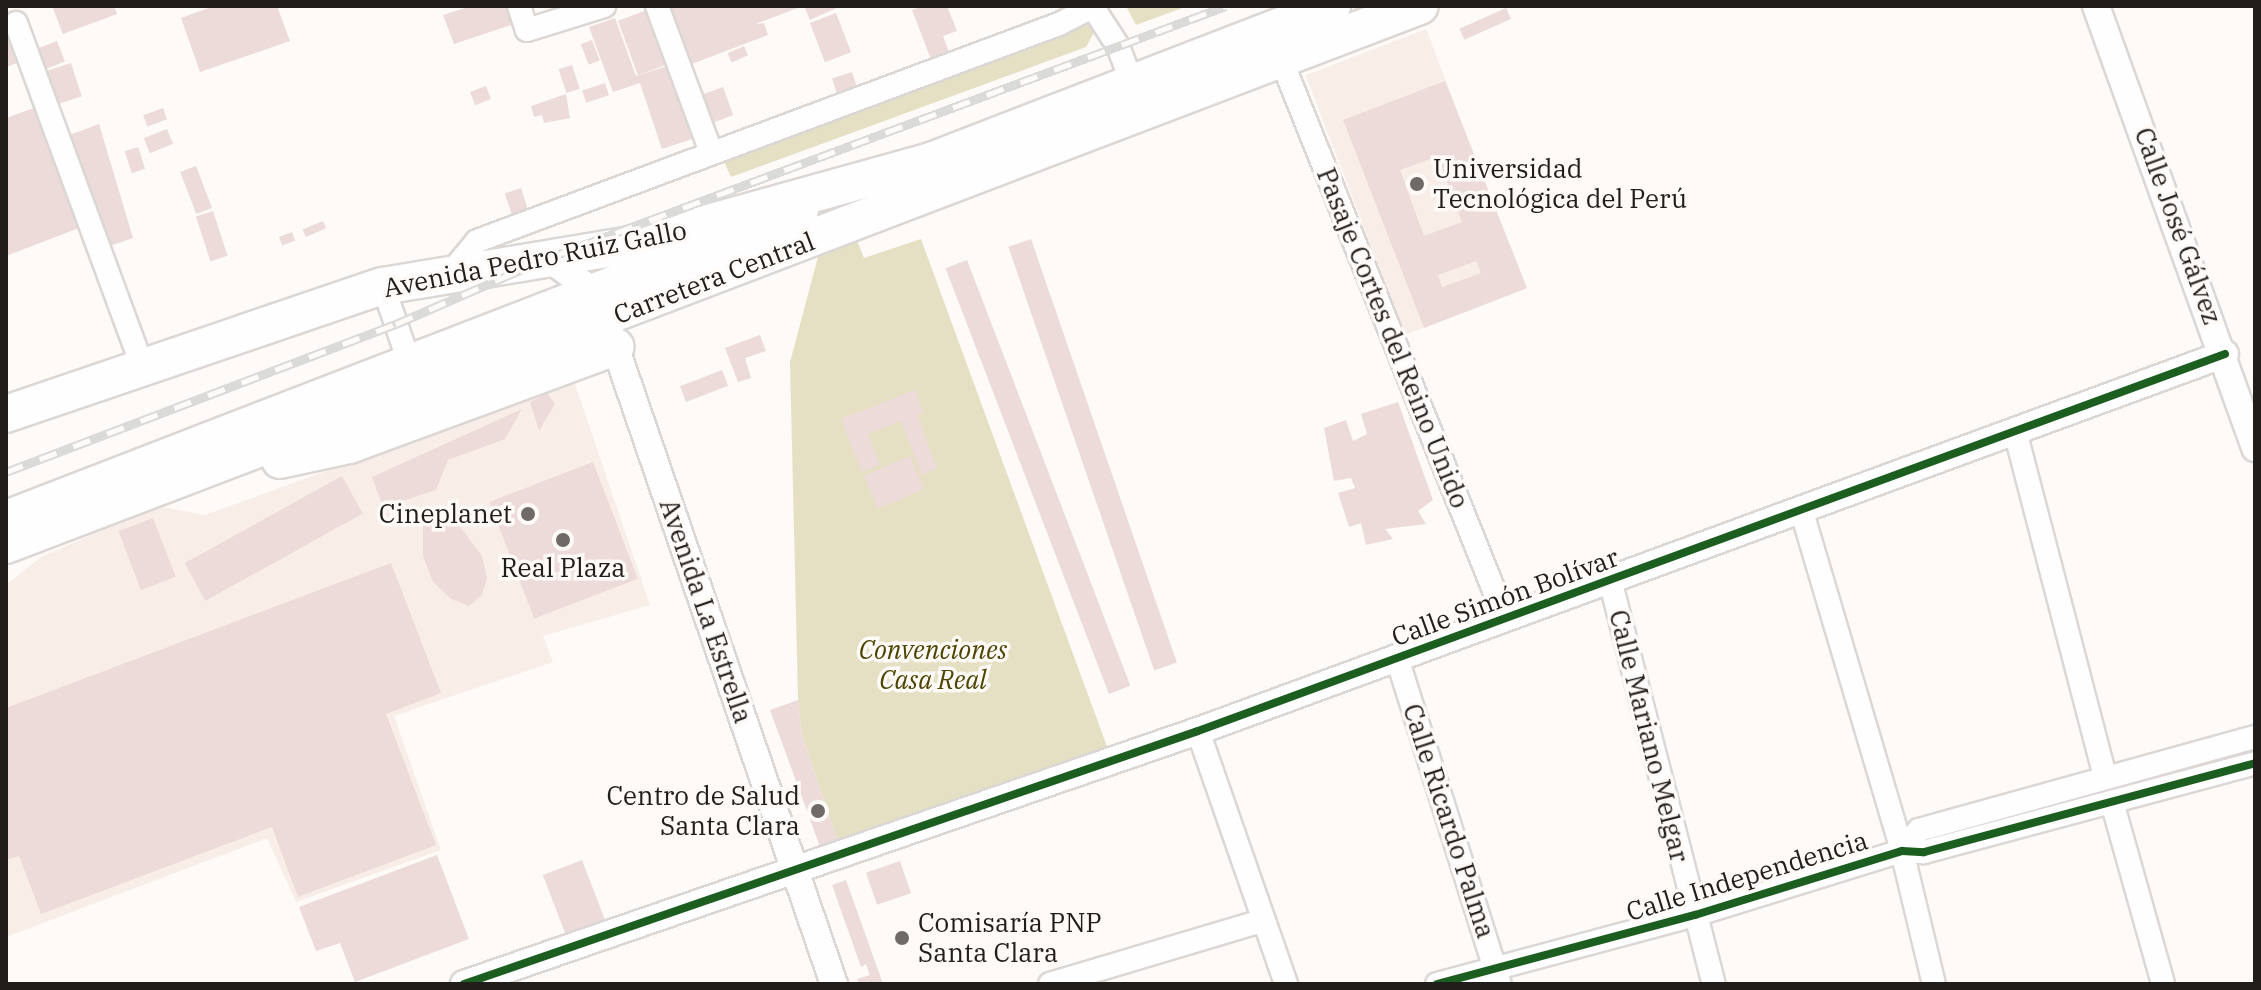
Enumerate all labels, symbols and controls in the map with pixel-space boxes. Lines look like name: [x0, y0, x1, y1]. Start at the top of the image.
street label: Calle José Gálvez: [2128, 123, 2228, 329]
place label: Universidad Tecnológica del Perú: [1433, 153, 1687, 214]
street label: Pasaje Cortes del Reino Unido: [1310, 163, 1476, 513]
marker: Universidad Tecnológica del Perú: [1408, 175, 1426, 193]
street label: Avenida Pedro Ruiz Gallo: [381, 214, 689, 304]
street label: Carretera Central: [609, 225, 819, 331]
street label: Avenida La Estrella: [653, 495, 759, 727]
place label: Cineplanet: [379, 498, 512, 530]
marker: Cineplanet: [519, 505, 537, 523]
marker: Real Plaza: [554, 531, 572, 549]
street label: Calle Simón Bolívar: [1387, 541, 1623, 653]
place label: Real Plaza: [501, 552, 625, 584]
street label: Calle Mariano Melgar: [1603, 607, 1695, 865]
park label: Convenciones Casa Real: [859, 634, 1007, 696]
street label: Calle Ricardo Palma: [1396, 700, 1502, 942]
place label: Centro de Salud Santa Clara: [606, 780, 800, 842]
marker: Centro de Salud Santa Clara: [807, 800, 829, 822]
street label: Calle Independencia: [1623, 824, 1871, 928]
place label: Comisaría PNP Santa Clara: [918, 907, 1102, 968]
marker: Comisaría PNP Santa Clara: [893, 929, 911, 947]

